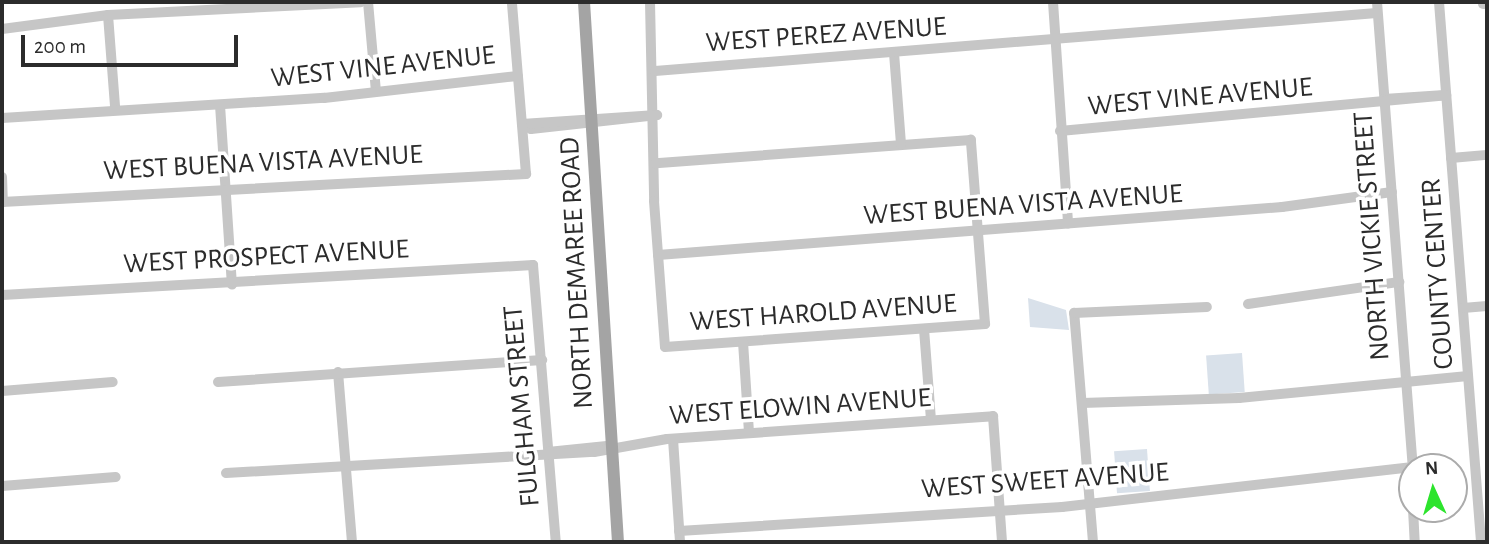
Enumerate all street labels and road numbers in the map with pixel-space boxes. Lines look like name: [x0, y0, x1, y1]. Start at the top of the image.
street label: WEST PEREZ AVENUE: [705, 10, 947, 60]
street label: WEST VINE AVENUE: [269, 39, 497, 95]
street label: WEST VINE AVENUE: [1086, 70, 1314, 124]
street label: NORTH VICKIE STREET: [1347, 110, 1397, 362]
street label: NORTH DEMAREE ROAD: [553, 136, 601, 410]
street label: WEST BUENA VISTA AVENUE: [103, 138, 423, 188]
street label: WEST BUENA VISTA AVENUE: [862, 177, 1184, 233]
street label: COUNTY CENTER: [1415, 177, 1461, 371]
street label: WEST PROSPECT AVENUE: [122, 233, 410, 281]
street label: WEST HAROLD AVENUE: [688, 287, 958, 339]
street label: FULGHAM STREET: [496, 304, 548, 508]
street label: WEST ELOWIN AVENUE: [668, 381, 932, 433]
street label: WEST SWEET AVENUE: [920, 456, 1170, 506]

